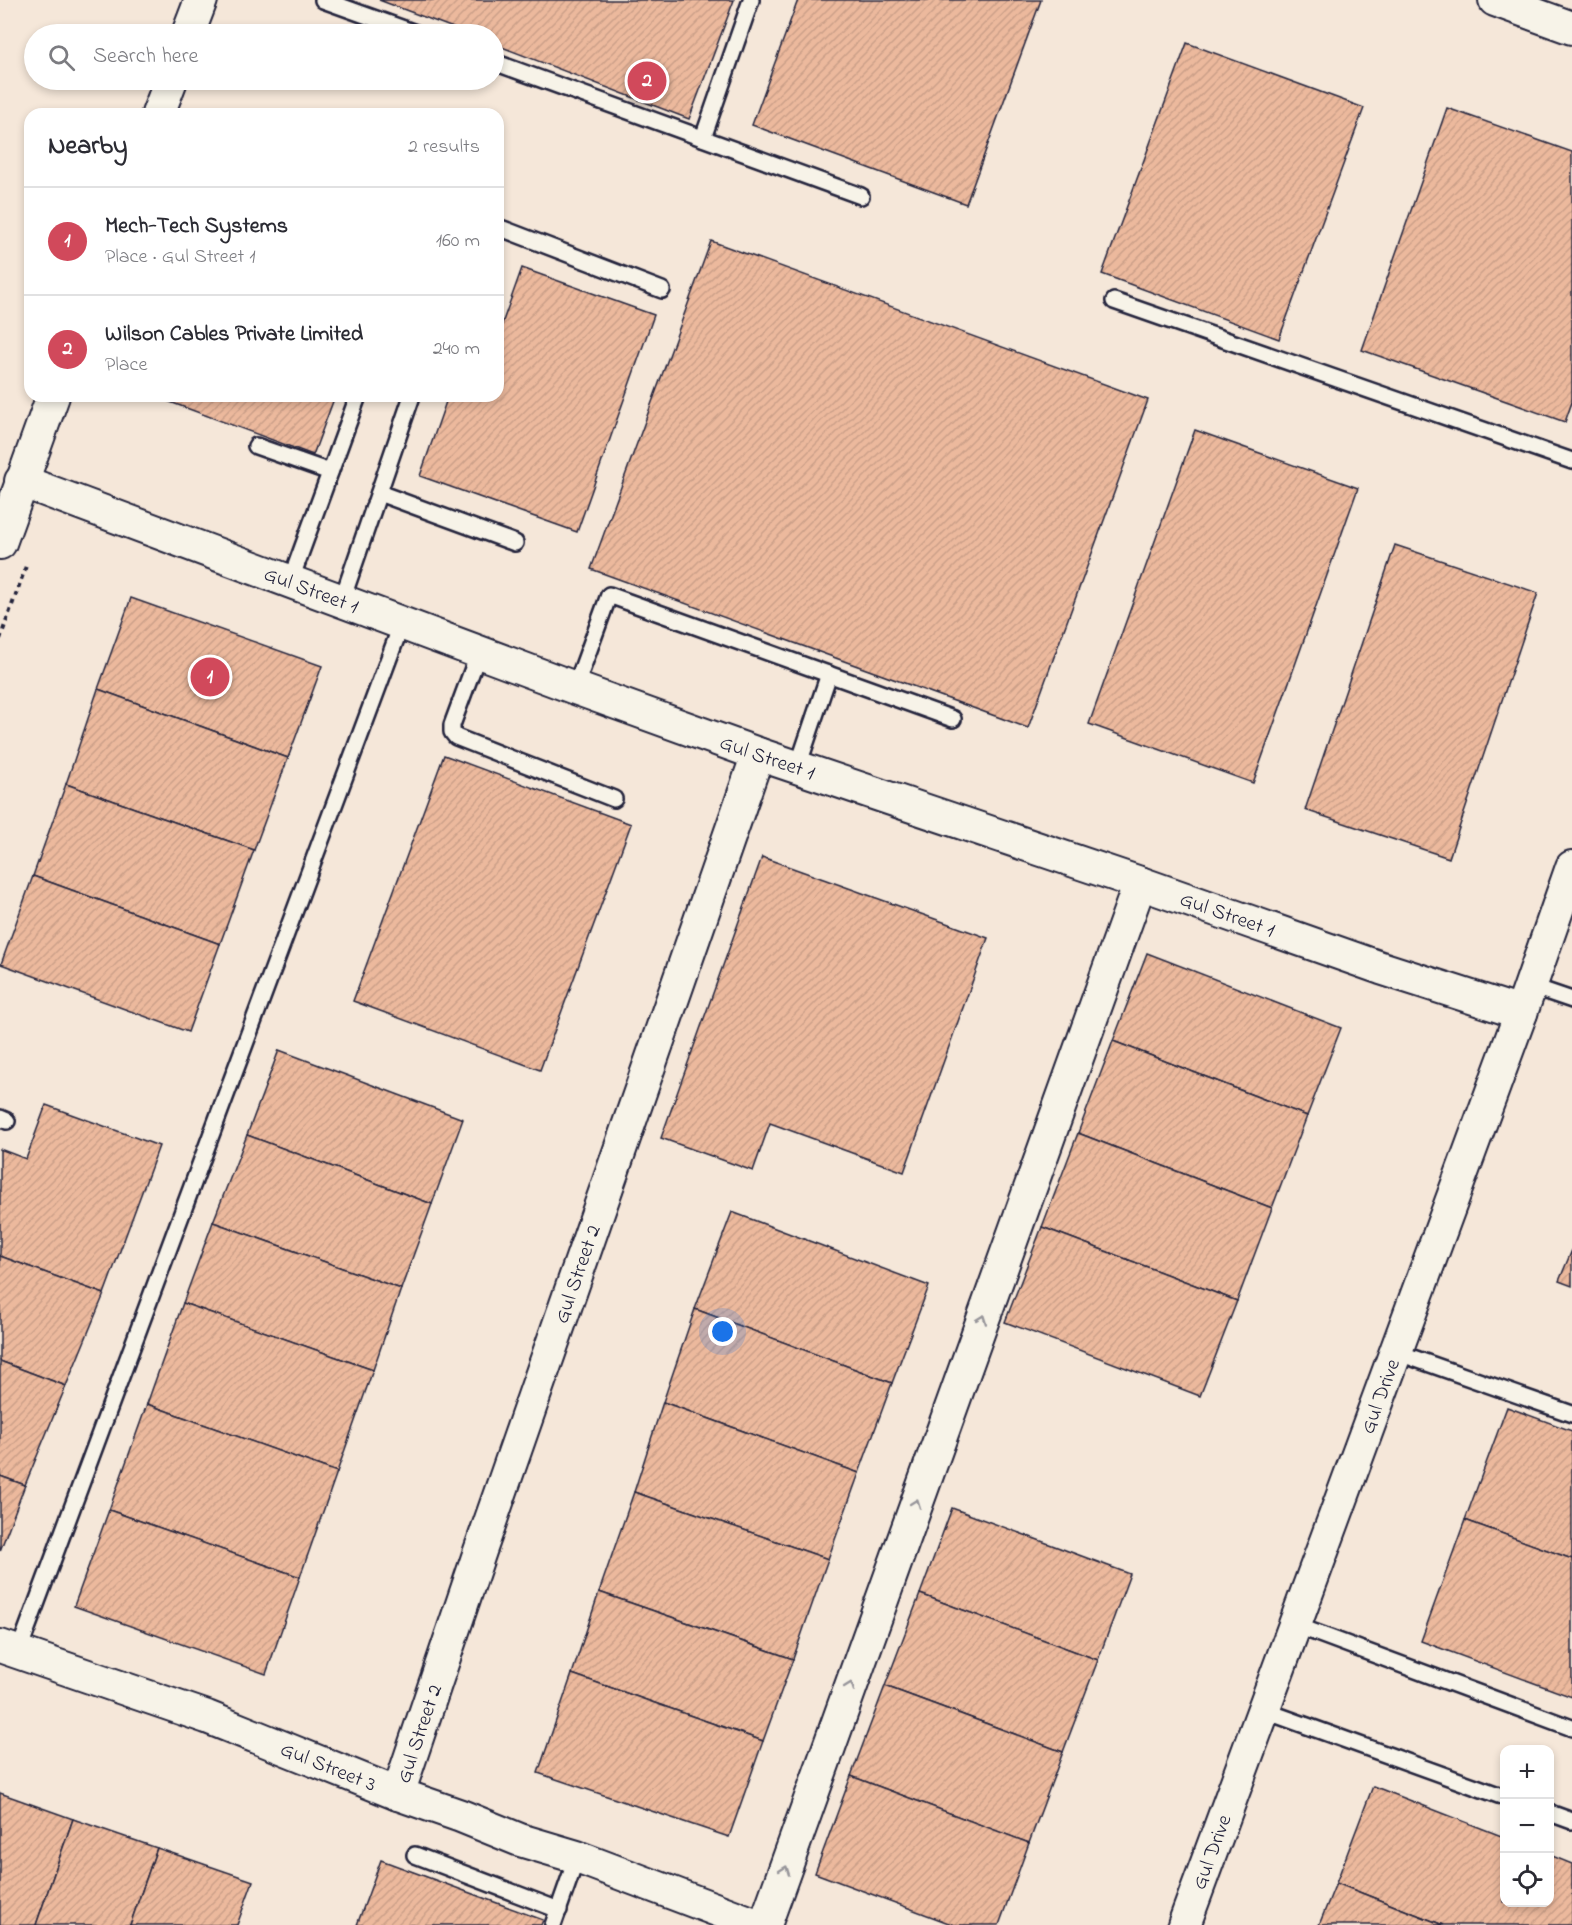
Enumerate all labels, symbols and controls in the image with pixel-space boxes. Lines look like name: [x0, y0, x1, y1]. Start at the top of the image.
search box: [24, 24, 504, 90]
icon: search: [45, 41, 78, 74]
text: Search here: [93, 41, 198, 73]
pin: 2: [628, 58, 666, 104]
text: Nearby: [48, 128, 127, 166]
text: 2 results: [408, 133, 480, 162]
text: Mech-Tech Systems: [105, 211, 288, 243]
text: 1: [64, 227, 71, 256]
text: 160 m: [436, 227, 480, 256]
text: Place · Gul Street 1: [105, 243, 256, 272]
text: Wilson Cables Private Limited: [105, 319, 363, 351]
text: 2: [63, 335, 72, 364]
text: 240 m: [433, 335, 480, 364]
text: Place: [105, 351, 147, 380]
street label: Gul Street 1: [259, 560, 363, 623]
pin: 1: [190, 654, 230, 700]
street label: Gul Street 1: [715, 728, 819, 789]
street label: Gul Street 1: [1175, 885, 1279, 946]
street label: Gul Street 2: [548, 1221, 610, 1328]
one-way arrow: [975, 1314, 988, 1325]
your location: [708, 1317, 737, 1346]
street label: Gul Drive: [1354, 1354, 1409, 1438]
one-way arrow: [908, 1498, 921, 1509]
street label: Gul Street 2: [390, 1681, 451, 1787]
one-way arrow: [843, 1681, 856, 1692]
street label: Gul Street 3: [276, 1735, 380, 1801]
map controls: [1500, 1745, 1554, 1907]
button: +: [1500, 1745, 1554, 1799]
button: −: [1500, 1799, 1554, 1853]
street label: Gul Drive: [1185, 1810, 1241, 1894]
button: locate: [1500, 1853, 1554, 1907]
one-way arrow: [777, 1865, 790, 1876]

